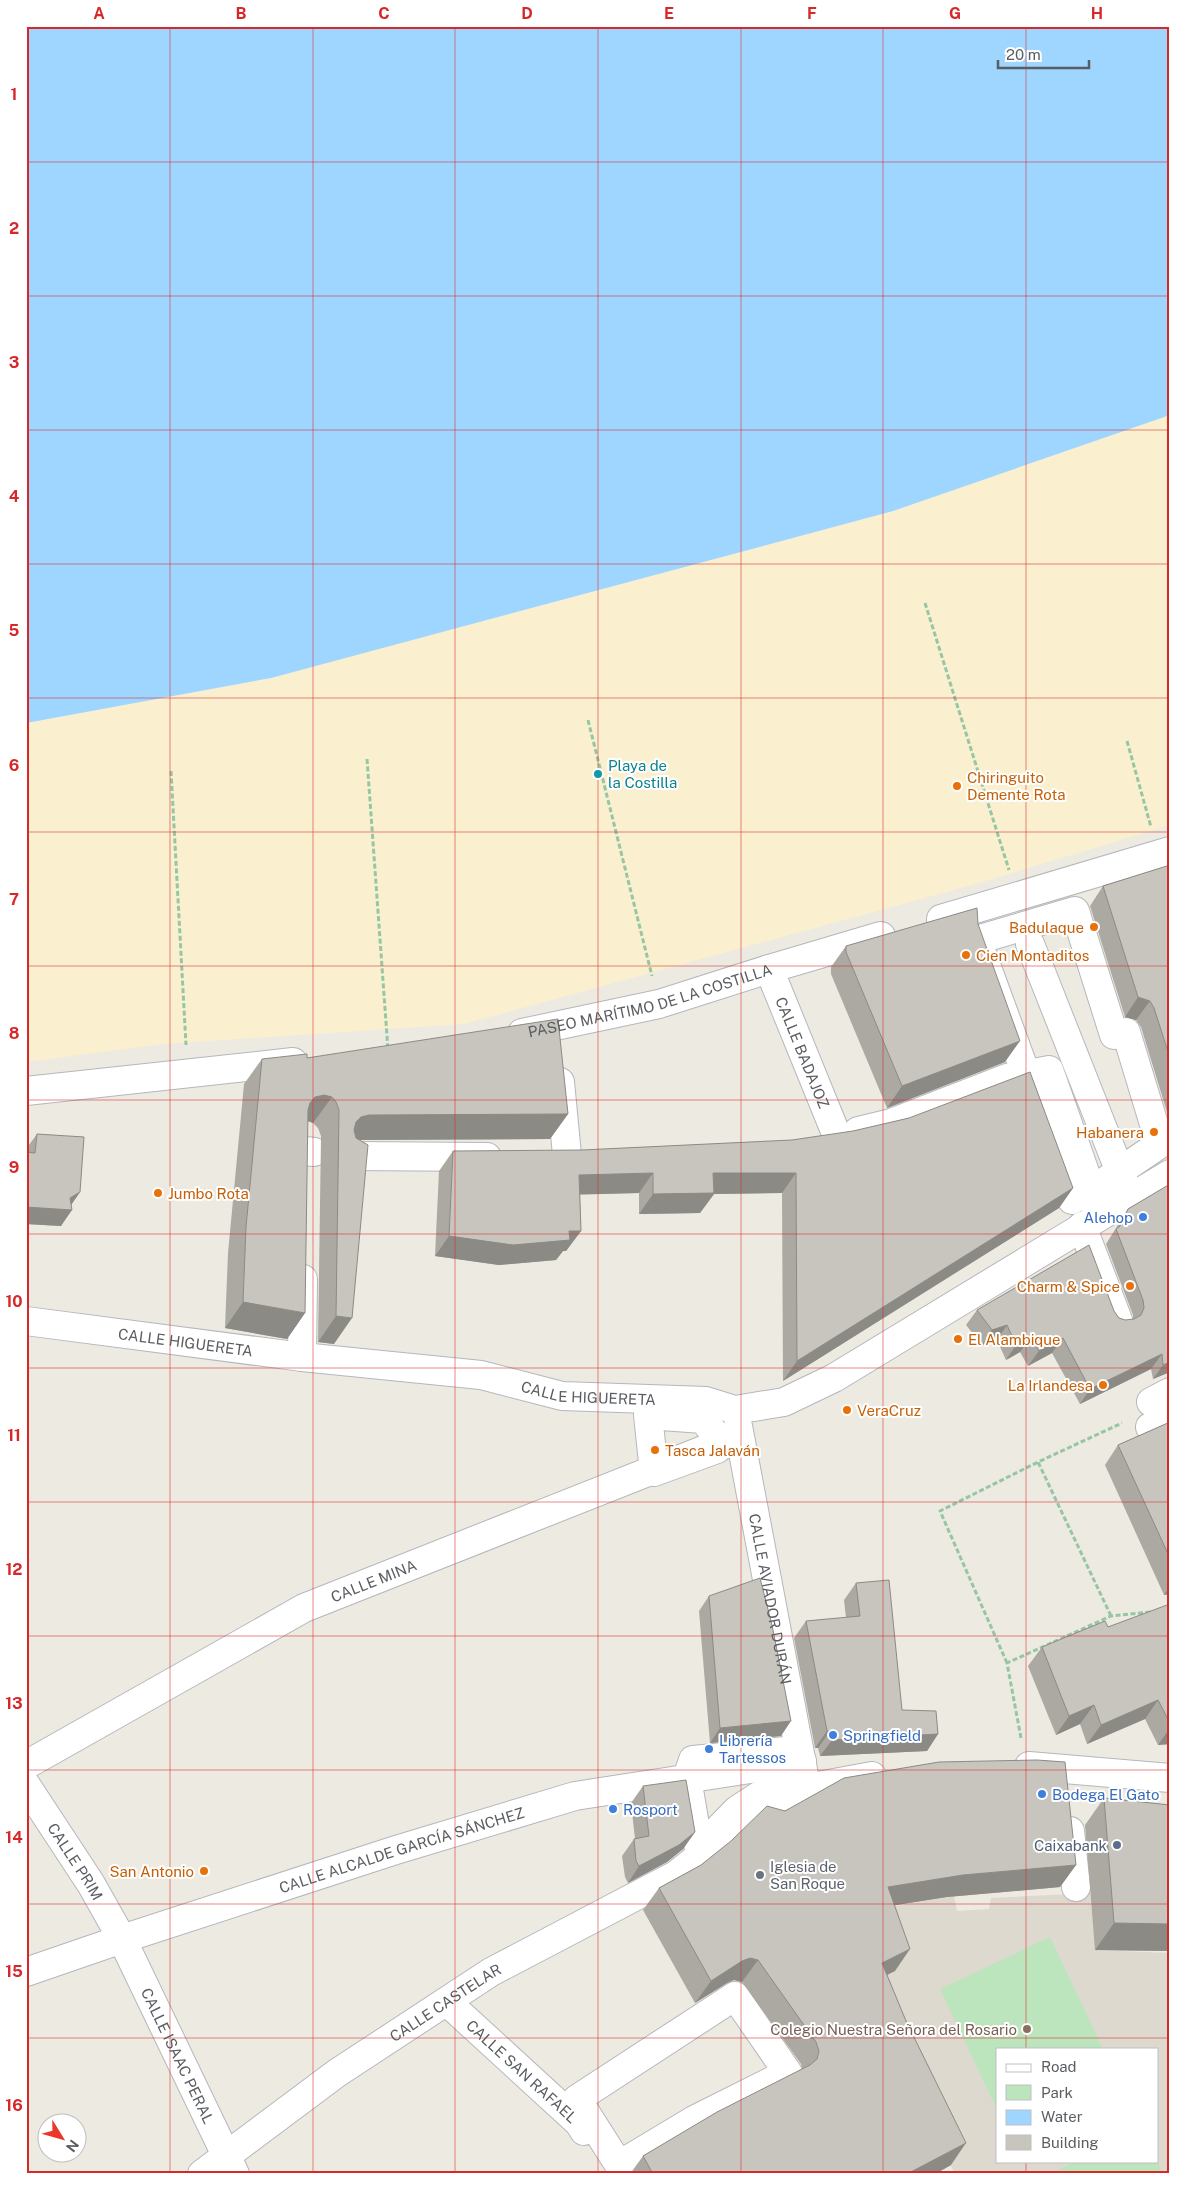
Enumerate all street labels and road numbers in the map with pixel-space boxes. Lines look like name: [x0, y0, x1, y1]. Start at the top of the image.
street label: PASEO MARÍTIMO DE LA COSTILLA: [526, 960, 774, 1040]
street label: CALLE BADAJOZ: [773, 994, 833, 1110]
street label: CALLE HIGUERETA: [117, 1325, 254, 1359]
street label: CALLE HIGUERETA: [519, 1377, 657, 1408]
street label: CALLE AVIADOR DURÁN: [746, 1512, 795, 1686]
street label: CALLE MINA: [328, 1556, 419, 1605]
street label: CALLE ALCALDE GARCÍA SÁNCHEZ: [277, 1803, 526, 1896]
street label: CALLE PRIM: [45, 1819, 107, 1903]
street label: CALLE CASTELAR: [386, 1960, 504, 2045]
street label: CALLE ISAAC PERAL: [138, 1985, 218, 2126]
street label: CALLE SAN RAFAEL: [463, 2016, 581, 2126]

